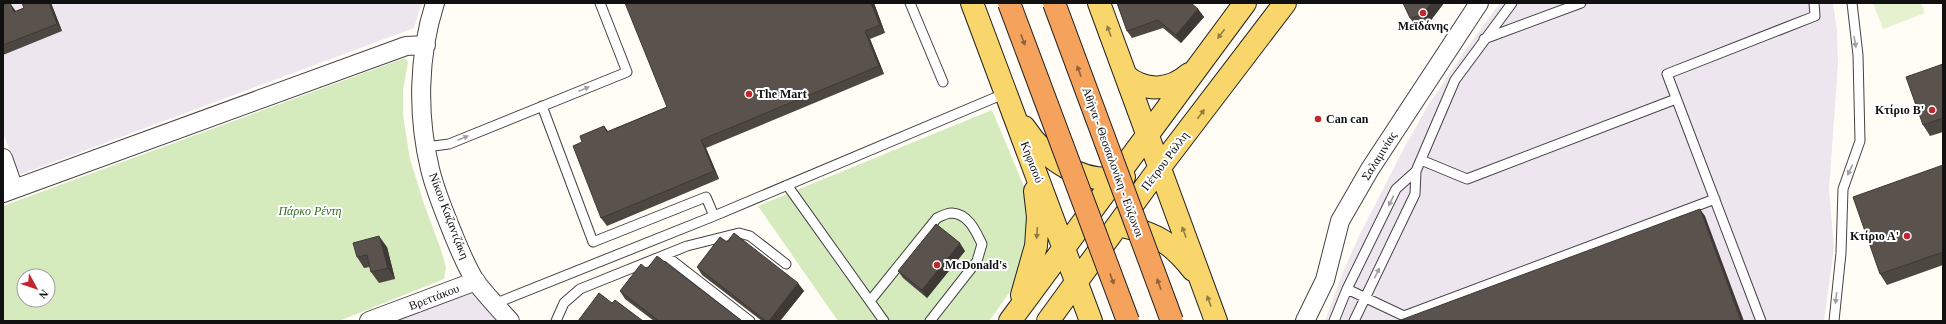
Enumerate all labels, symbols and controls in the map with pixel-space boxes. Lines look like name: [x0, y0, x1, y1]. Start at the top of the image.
marker: Μεϊδάνης: [1418, 8, 1428, 18]
place label: Μεϊδάνης: [1398, 19, 1449, 33]
one-way arrow: [1106, 24, 1112, 36]
one-way arrow: [1217, 29, 1225, 39]
one-way arrow: [1020, 34, 1026, 46]
one-way arrow: [1853, 36, 1859, 48]
one-way arrow: [1075, 64, 1081, 76]
street label: Αθήνα - Θεσσαλονίκη - Εύζωνοι: [1079, 85, 1147, 240]
one-way arrow: [578, 86, 590, 92]
place label: The Mart: [757, 87, 807, 101]
marker: The Mart: [744, 89, 754, 99]
place label: Κτίριο Β': [1875, 103, 1924, 117]
marker: Κτίριο Β': [1927, 105, 1937, 115]
one-way arrow: [1196, 109, 1205, 120]
place label: Can can: [1326, 112, 1369, 126]
marker: Can can: [1313, 114, 1323, 124]
street label: Πέτρου Ράλλη: [1138, 129, 1192, 193]
street label: Σαλαμινίας: [1359, 129, 1400, 183]
one-way arrow: [458, 134, 470, 140]
street label: Κηφισού: [1018, 139, 1046, 185]
one-way arrow: [1847, 164, 1853, 175]
street label: Νίκου Καζαντζάκη: [426, 171, 472, 261]
one-way arrow: [1388, 195, 1394, 206]
park label: Πάρκο Ρέντη: [277, 204, 342, 218]
one-way arrow: [1180, 225, 1186, 237]
one-way arrow: [1033, 227, 1040, 239]
place label: Κτίριο Α': [1850, 229, 1899, 243]
marker: Κτίριο Α': [1902, 231, 1912, 241]
place label: McDonald's: [945, 258, 1007, 272]
marker: McDonald's: [932, 260, 942, 270]
one-way arrow: [1374, 267, 1380, 279]
north arrow: [16, 268, 56, 308]
one-way arrow: [1109, 274, 1115, 286]
one-way arrow: [1155, 278, 1161, 290]
street label: Βρεττάκου: [407, 281, 461, 313]
text: N: [36, 288, 51, 301]
one-way arrow: [1833, 292, 1839, 304]
one-way arrow: [1206, 295, 1212, 307]

